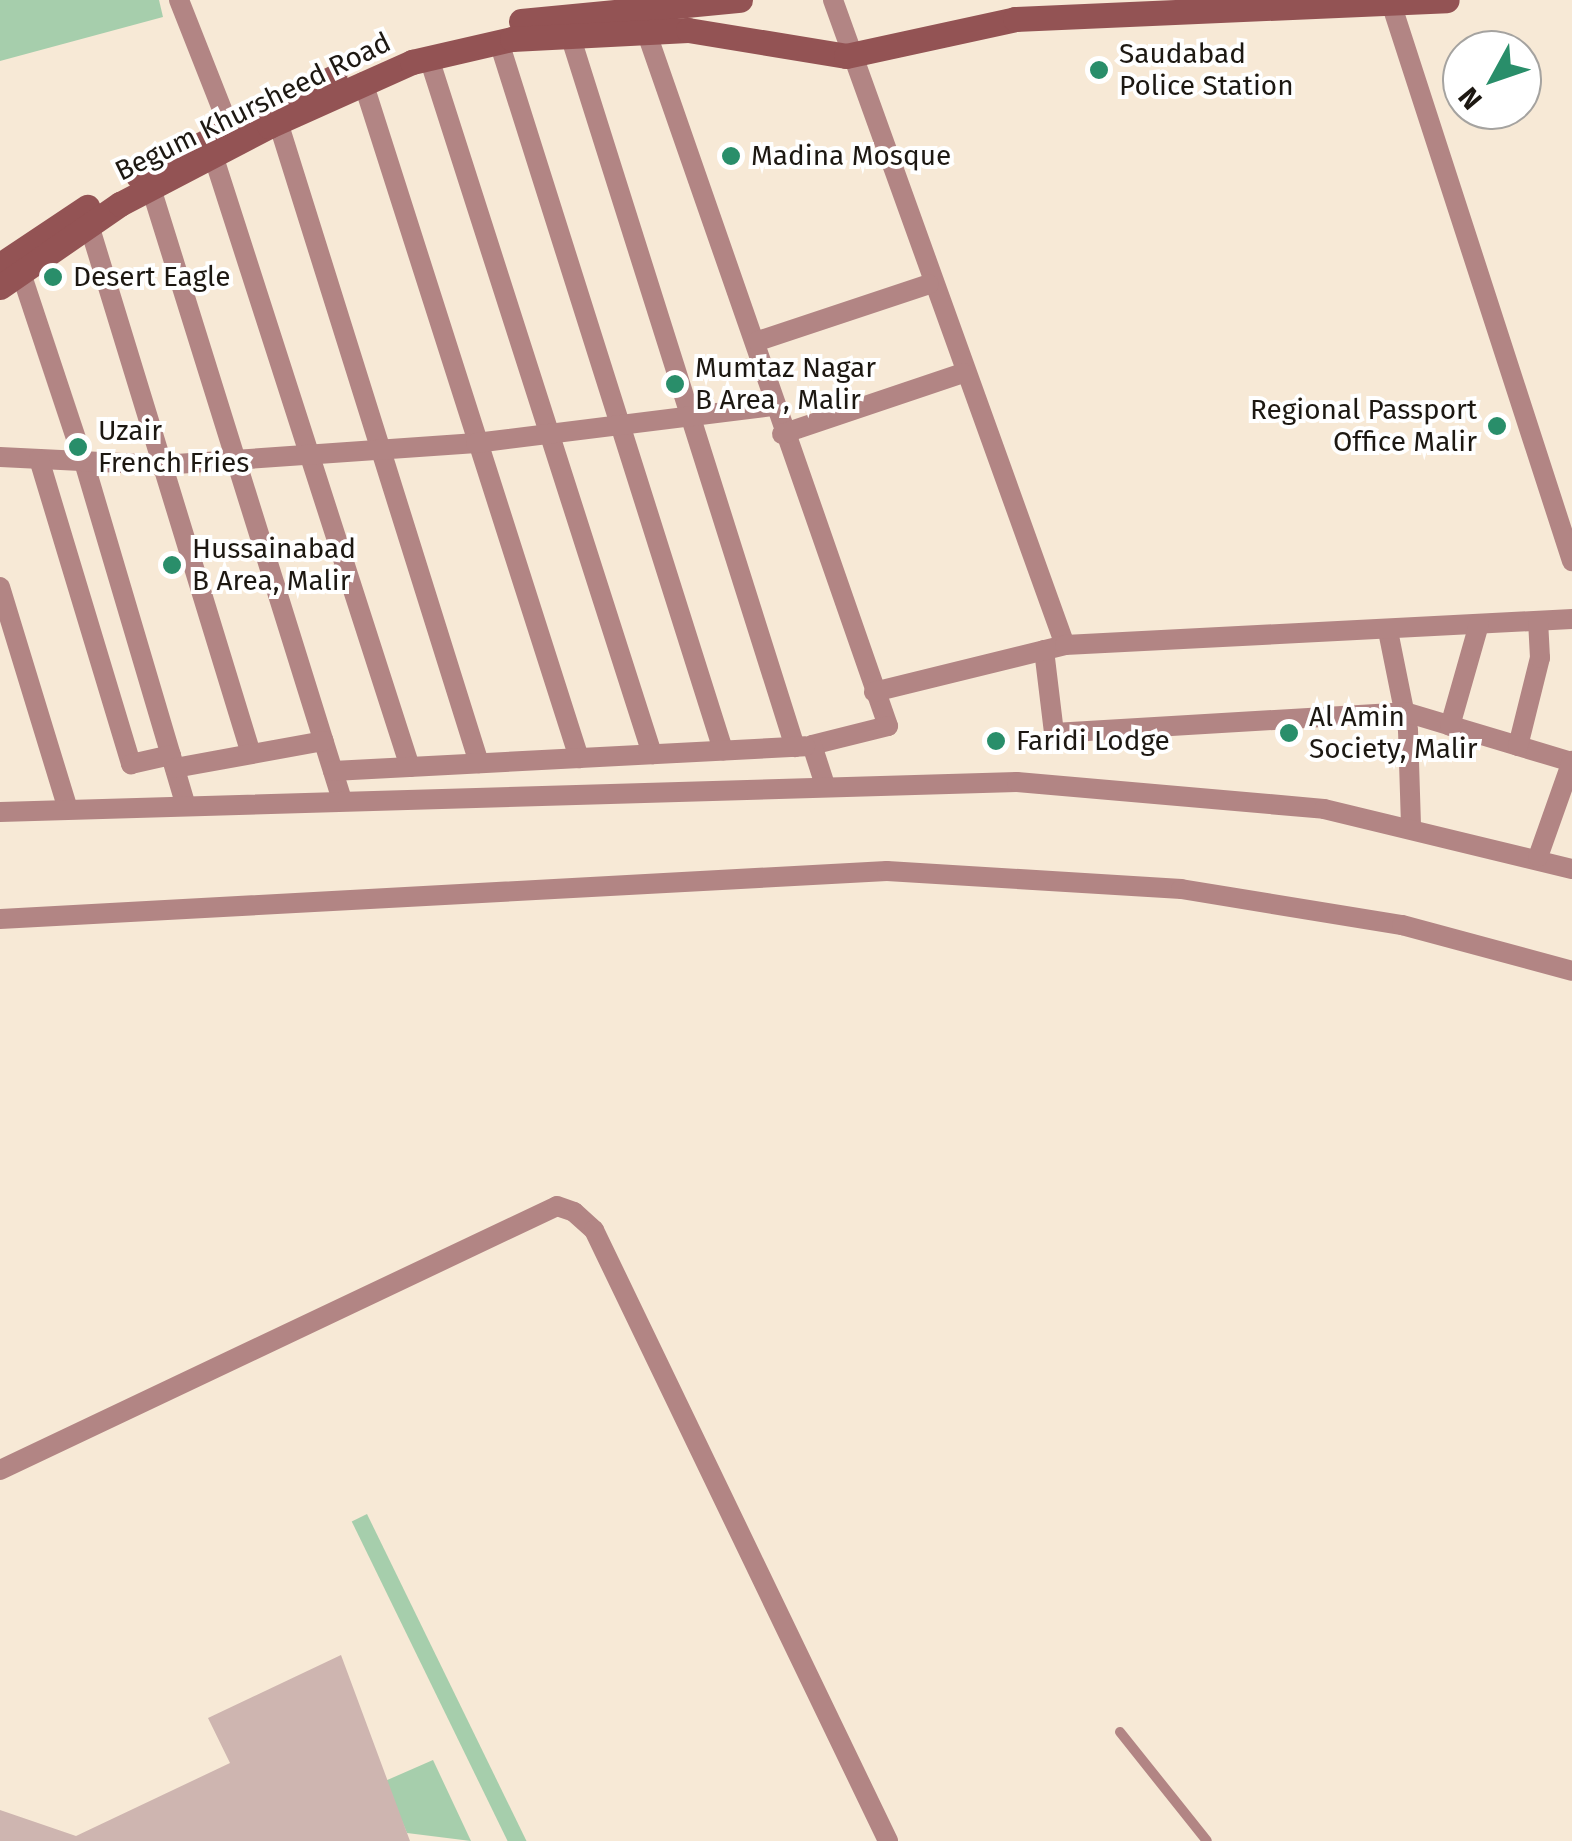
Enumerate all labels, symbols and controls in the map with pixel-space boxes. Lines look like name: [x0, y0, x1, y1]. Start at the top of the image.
street label: Begum Khursheed Road: [110, 26, 396, 188]
north arrow: [1442, 30, 1542, 130]
place label: Saudabad Police Station: [1119, 37, 1294, 103]
marker: Saudabad Police Station: [1088, 59, 1110, 81]
text: N: [1452, 81, 1489, 116]
place label: Madina Mosque: [751, 139, 951, 173]
marker: Madina Mosque: [720, 145, 742, 167]
place label: Desert Eagle: [73, 260, 230, 294]
marker: Desert Eagle: [42, 266, 64, 288]
place label: Mumtaz Nagar B Area , Malir: [695, 351, 876, 417]
marker: Mumtaz Nagar B Area , Malir: [664, 373, 686, 395]
place label: Regional Passport Office Malir: [1250, 393, 1477, 459]
place label: Uzair French Fries: [98, 414, 249, 480]
marker: Regional Passport Office Malir: [1486, 415, 1508, 437]
marker: Uzair French Fries: [67, 436, 89, 458]
place label: Hussainabad B Area, Malir: [192, 532, 356, 598]
marker: Hussainabad B Area, Malir: [161, 554, 183, 576]
place label: Al Amin Society, Malir: [1309, 700, 1478, 766]
marker: Al Amin Society, Malir: [1278, 722, 1300, 744]
place label: Faridi Lodge: [1016, 724, 1170, 758]
marker: Faridi Lodge: [985, 730, 1007, 752]

